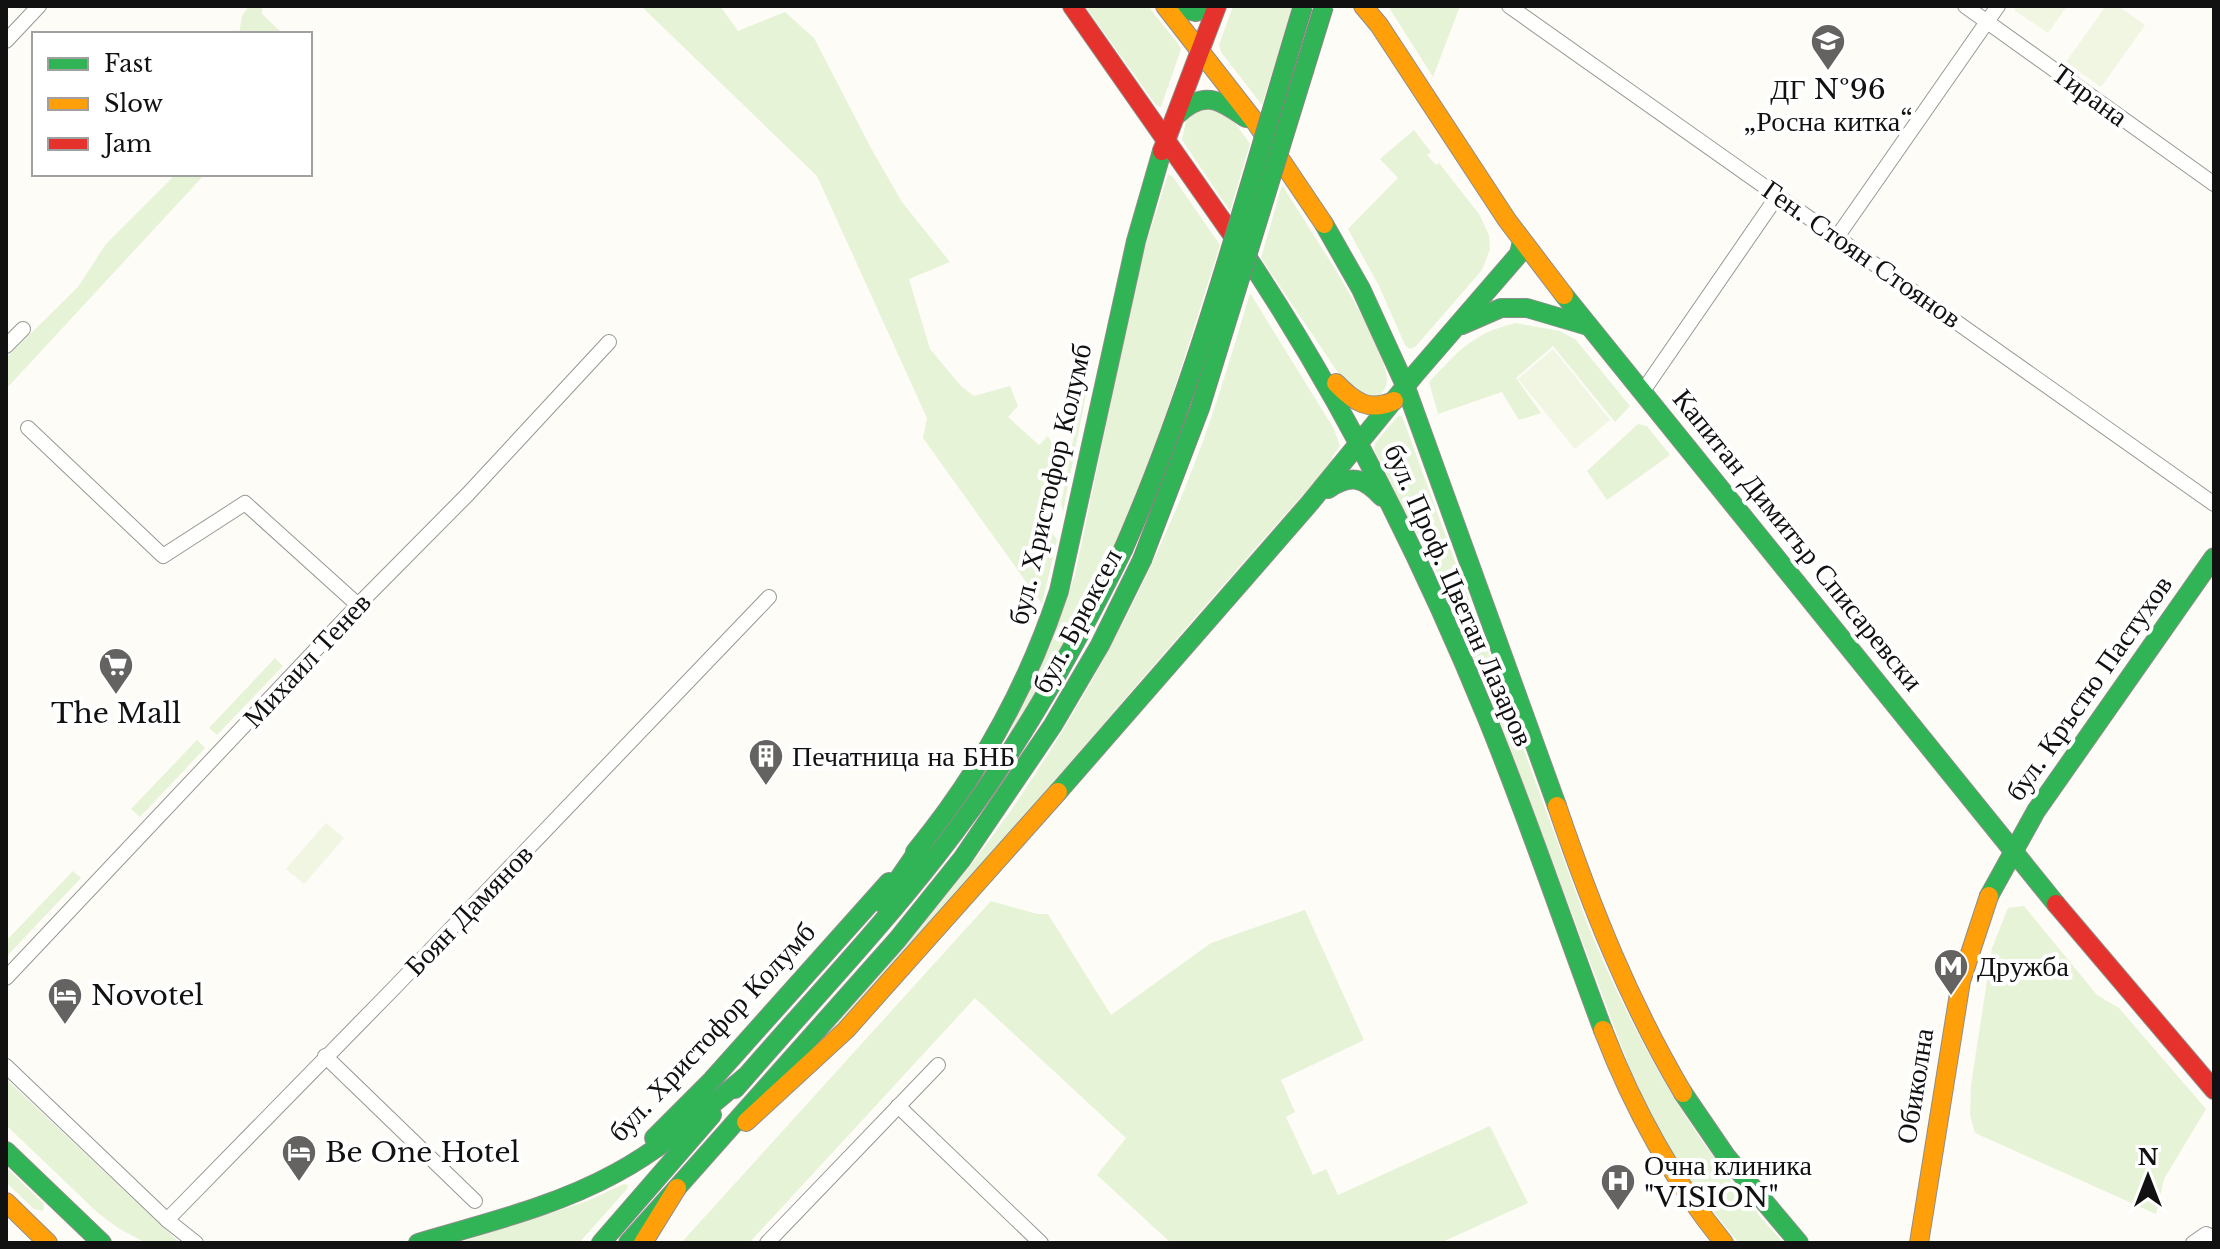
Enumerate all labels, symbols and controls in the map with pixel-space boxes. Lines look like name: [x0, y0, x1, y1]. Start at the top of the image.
school or university icon: ДГ №96 „Росна китка“: [1809, 22, 1847, 72]
legend: [32, 32, 312, 176]
text: Fast: [104, 49, 152, 78]
street label: Тирана: [2045, 56, 2135, 135]
place label: ДГ №96 „Росна китка“: [1743, 72, 1913, 139]
text: Slow: [104, 89, 163, 118]
text: Jam: [101, 129, 152, 158]
street label: Ген. Стоян Стоянов: [1756, 172, 1968, 336]
street label: бул. Христофор Колумб: [1001, 340, 1099, 628]
street label: Капитан Димитър Списаревски: [1665, 382, 1931, 698]
street label: бул. Проф. Цветан Лазаров: [1376, 438, 1542, 752]
street label: бул. Брюксел: [1024, 543, 1130, 699]
street label: бул. Кръстю Пастухов: [1998, 569, 2180, 807]
street label: Михаил Тенев: [236, 585, 378, 735]
supermarket icon: The Mall: [97, 646, 135, 696]
place label: The Mall: [51, 696, 181, 731]
building icon: Печатница на БНБ: [747, 737, 785, 787]
place label: Печатница на БНБ: [792, 739, 1015, 774]
street label: Боян Дамянов: [397, 837, 541, 983]
street label: бул. Христофор Колумб: [601, 915, 823, 1149]
metro station icon: Дружба: [1932, 947, 1970, 997]
place label: Дружба: [1977, 949, 2070, 984]
hotel icon: Novotel: [46, 976, 84, 1026]
place label: Novotel: [91, 978, 204, 1013]
street label: Обиколна: [1889, 1025, 1941, 1146]
hotel icon: Be One Hotel: [280, 1133, 318, 1183]
place label: Be One Hotel: [325, 1135, 520, 1170]
north arrow: [2108, 1137, 2188, 1217]
text: N: [2138, 1144, 2159, 1171]
place label: Очна клиника "VISION": [1644, 1148, 1812, 1215]
hospital icon: Очна клиника "VISION": [1599, 1162, 1637, 1212]

